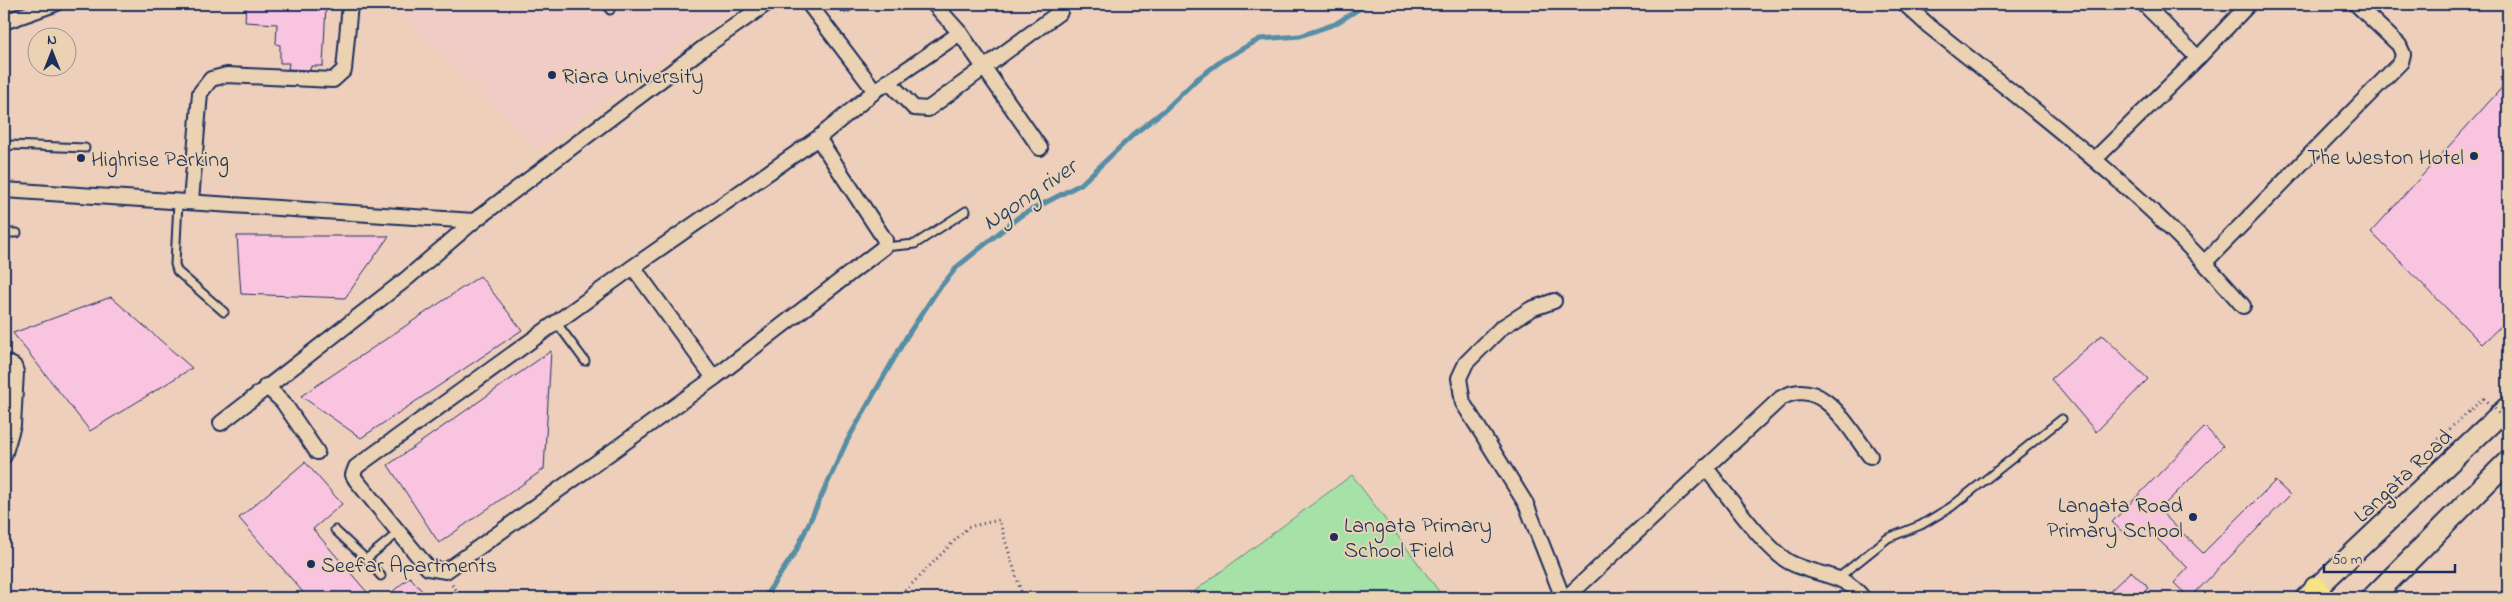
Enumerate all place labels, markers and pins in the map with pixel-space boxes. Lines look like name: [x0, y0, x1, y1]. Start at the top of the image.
place label: Riara University: [562, 62, 704, 95]
marker: Riara University: [546, 69, 558, 81]
place label: The Weston Hotel: [2307, 143, 2464, 175]
place label: Highrise Parking: [91, 145, 229, 178]
marker: The Weston Hotel: [2468, 150, 2480, 162]
marker: Highrise Parking: [75, 152, 87, 164]
place label: Langata Road Primary School: [2047, 491, 2183, 549]
place label: Langata Primary School Field: [1344, 511, 1492, 568]
marker: Langata Road Primary School: [2187, 511, 2199, 523]
marker: Langata Primary School Field: [1328, 531, 1340, 543]
place label: Seefar Apartments: [321, 551, 497, 583]
marker: Seefar Apartments: [305, 558, 317, 570]

